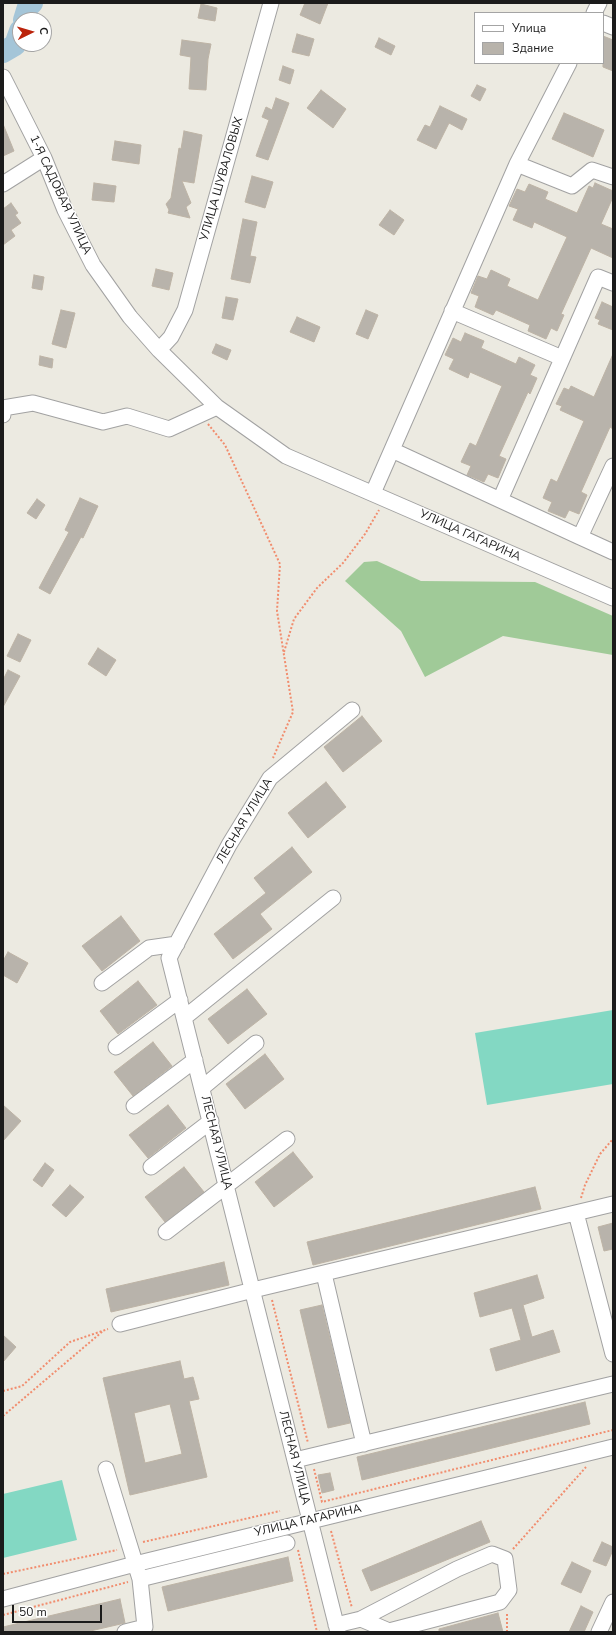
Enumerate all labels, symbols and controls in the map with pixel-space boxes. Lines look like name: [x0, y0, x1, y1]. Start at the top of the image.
north arrow: [12, 12, 52, 52]
legend: [474, 12, 604, 64]
text: Улица: [512, 20, 546, 36]
text: С: [36, 27, 51, 35]
text: Здание: [512, 40, 554, 56]
street label: УЛИЦА ШУВАЛОВЫХ: [197, 115, 247, 243]
street label: 1-Я САДОВАЯ УЛИЦА: [26, 133, 94, 257]
street label: УЛИЦА ГАГАРИНА: [417, 507, 523, 565]
street label: ЛЕСНАЯ УЛИЦА: [214, 776, 276, 866]
street label: ЛЕСНАЯ УЛИЦА: [197, 1094, 235, 1192]
street label: ЛЕСНАЯ УЛИЦА: [275, 1409, 313, 1507]
street label: УЛИЦА ГАГАРИНА: [253, 1502, 363, 1540]
scale bar: [14, 1597, 104, 1623]
text: 50 m: [19, 1604, 47, 1620]

